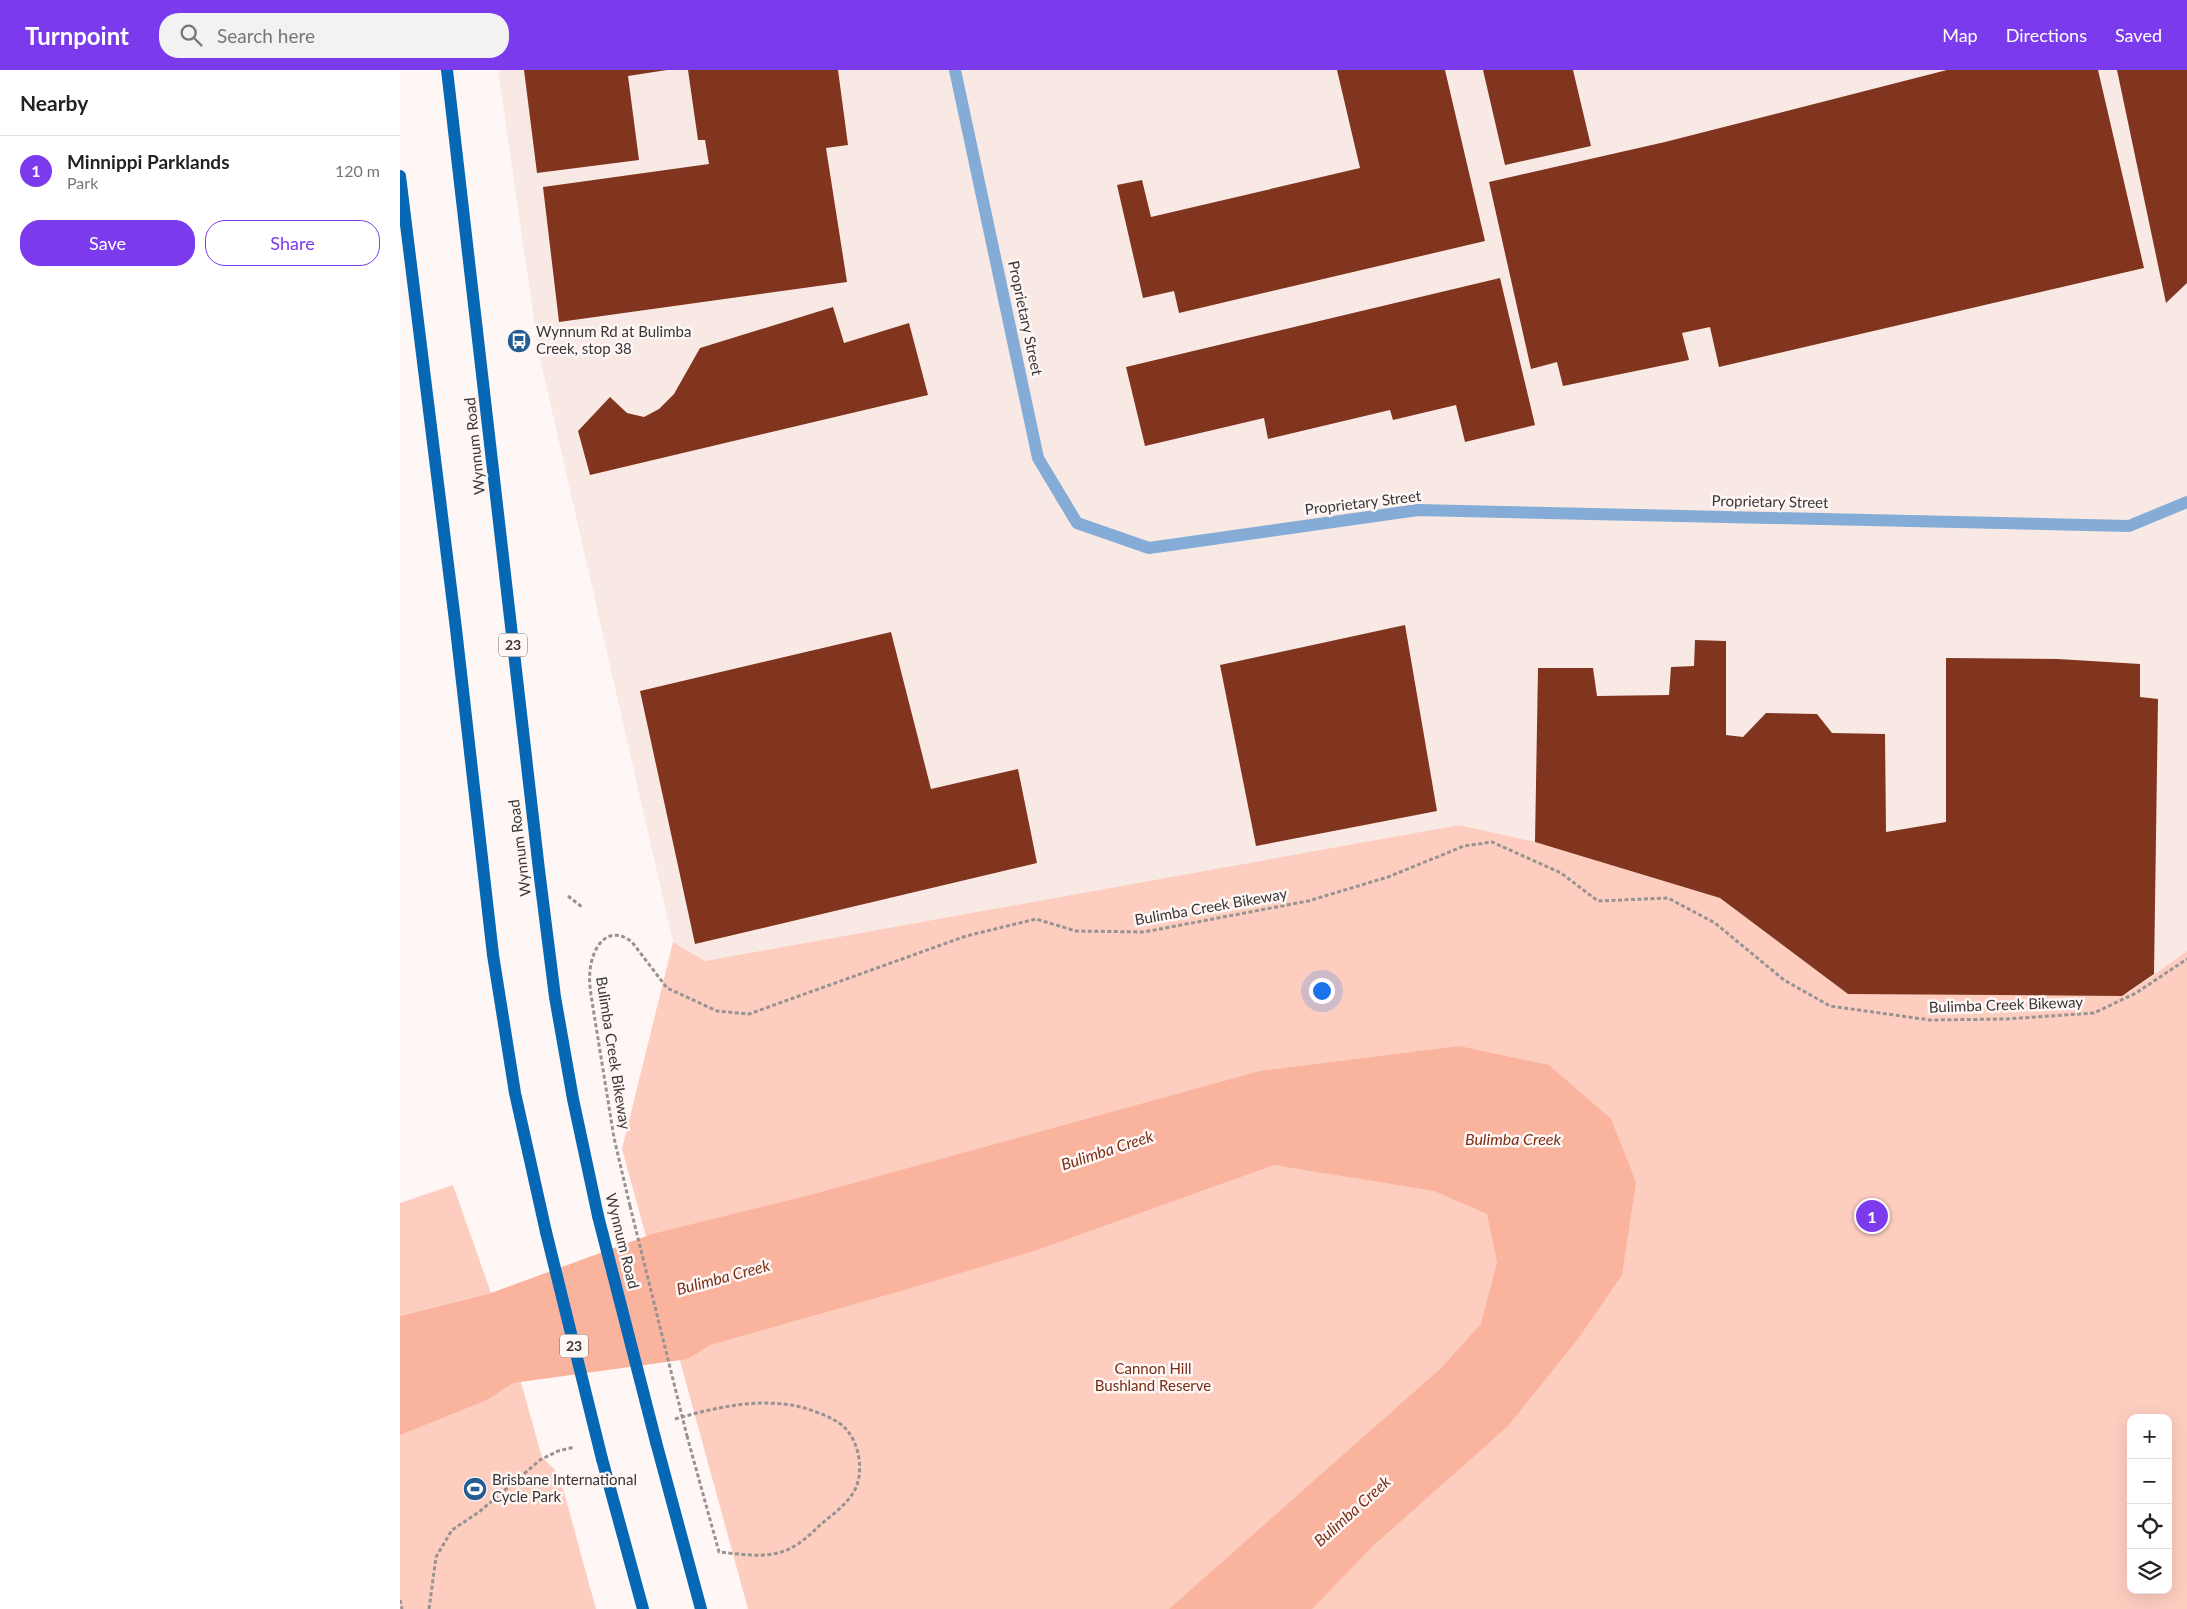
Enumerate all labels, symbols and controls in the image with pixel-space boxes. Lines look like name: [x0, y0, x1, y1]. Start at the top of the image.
search box: [159, 13, 509, 58]
text: Turnpoint: [25, 21, 129, 50]
icon: search: [177, 21, 205, 49]
text: Search here: [217, 24, 315, 47]
text: Map: [1942, 24, 1978, 46]
text: Directions: [2006, 24, 2087, 46]
text: Saved: [2115, 24, 2162, 46]
text: Nearby: [20, 90, 88, 115]
text: Minnippi Parklands: [67, 150, 230, 173]
text: 1: [31, 161, 41, 180]
text: 120 m: [335, 161, 380, 180]
text: Park: [67, 173, 98, 192]
button: Save: [20, 220, 195, 266]
button: Share: [205, 220, 380, 266]
street label: Proprietary Street: [1005, 259, 1047, 377]
place label: Wynnum Rd at Bulimba Creek, stop 38: [536, 322, 691, 357]
bus stop icon: Wynnum Rd at Bulimba Creek, stop 38: [506, 328, 532, 354]
street label: Wynnum Road: [460, 397, 488, 496]
street label: Proprietary Street: [1304, 486, 1423, 518]
street label: Proprietary Street: [1711, 491, 1829, 511]
road number: 23: [499, 634, 527, 656]
street label: Wynnum Road: [504, 799, 534, 898]
street label: Bulimba Creek Bikeway: [1133, 884, 1289, 928]
street label: Bulimba Creek Bikeway: [593, 975, 635, 1131]
your location: [1309, 978, 1335, 1004]
street label: Bulimba Creek Bikeway: [1929, 992, 2084, 1016]
water label: Bulimba Creek: [1058, 1126, 1156, 1173]
water label: Bulimba Creek: [1465, 1129, 1561, 1148]
street label: Wynnum Road: [602, 1191, 644, 1290]
pin: 1: [1856, 1197, 1888, 1235]
water label: Bulimba Creek: [674, 1255, 772, 1298]
road number: 23: [560, 1334, 588, 1358]
park label: Cannon Hill Bushland Reserve: [1095, 1359, 1211, 1394]
map controls: [2127, 1414, 2172, 1594]
button: +: [2127, 1414, 2172, 1459]
button: −: [2127, 1459, 2172, 1504]
place label: Brisbane International Cycle Park: [492, 1470, 637, 1505]
water label: Bulimba Creek: [1310, 1471, 1394, 1550]
sports icon: Brisbane International Cycle Park: [462, 1476, 488, 1502]
button: locate: [2127, 1504, 2172, 1549]
button: layers: [2127, 1549, 2172, 1594]

